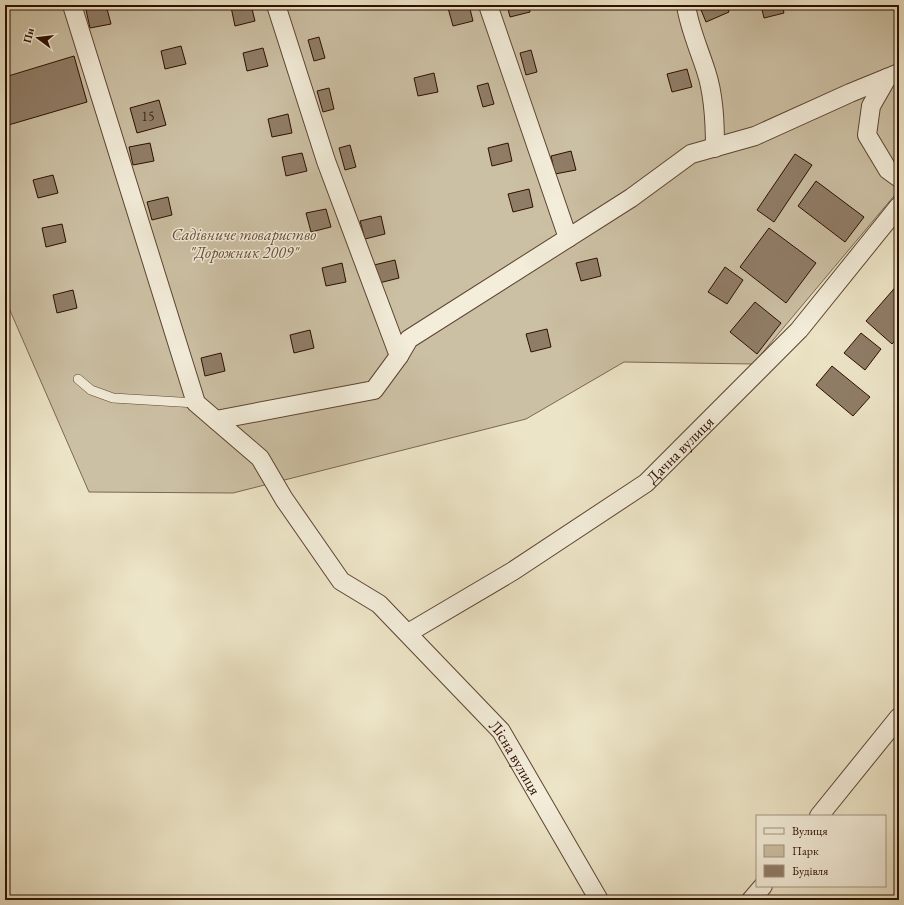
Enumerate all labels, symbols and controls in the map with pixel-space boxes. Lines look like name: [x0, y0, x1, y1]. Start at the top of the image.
north arrow: [18, 18, 58, 58]
text: Пн: [20, 26, 37, 44]
house number: 15: [141, 107, 155, 125]
park label: Садівниче товариство "Дорожник 2009": [172, 224, 316, 263]
street label: Дачна вулиця: [642, 411, 718, 488]
street label: Лісна вулиця: [485, 715, 546, 799]
legend: [756, 815, 886, 887]
text: Вулиця: [792, 823, 828, 839]
text: Парк: [792, 843, 819, 859]
text: Будівля: [792, 863, 829, 879]

